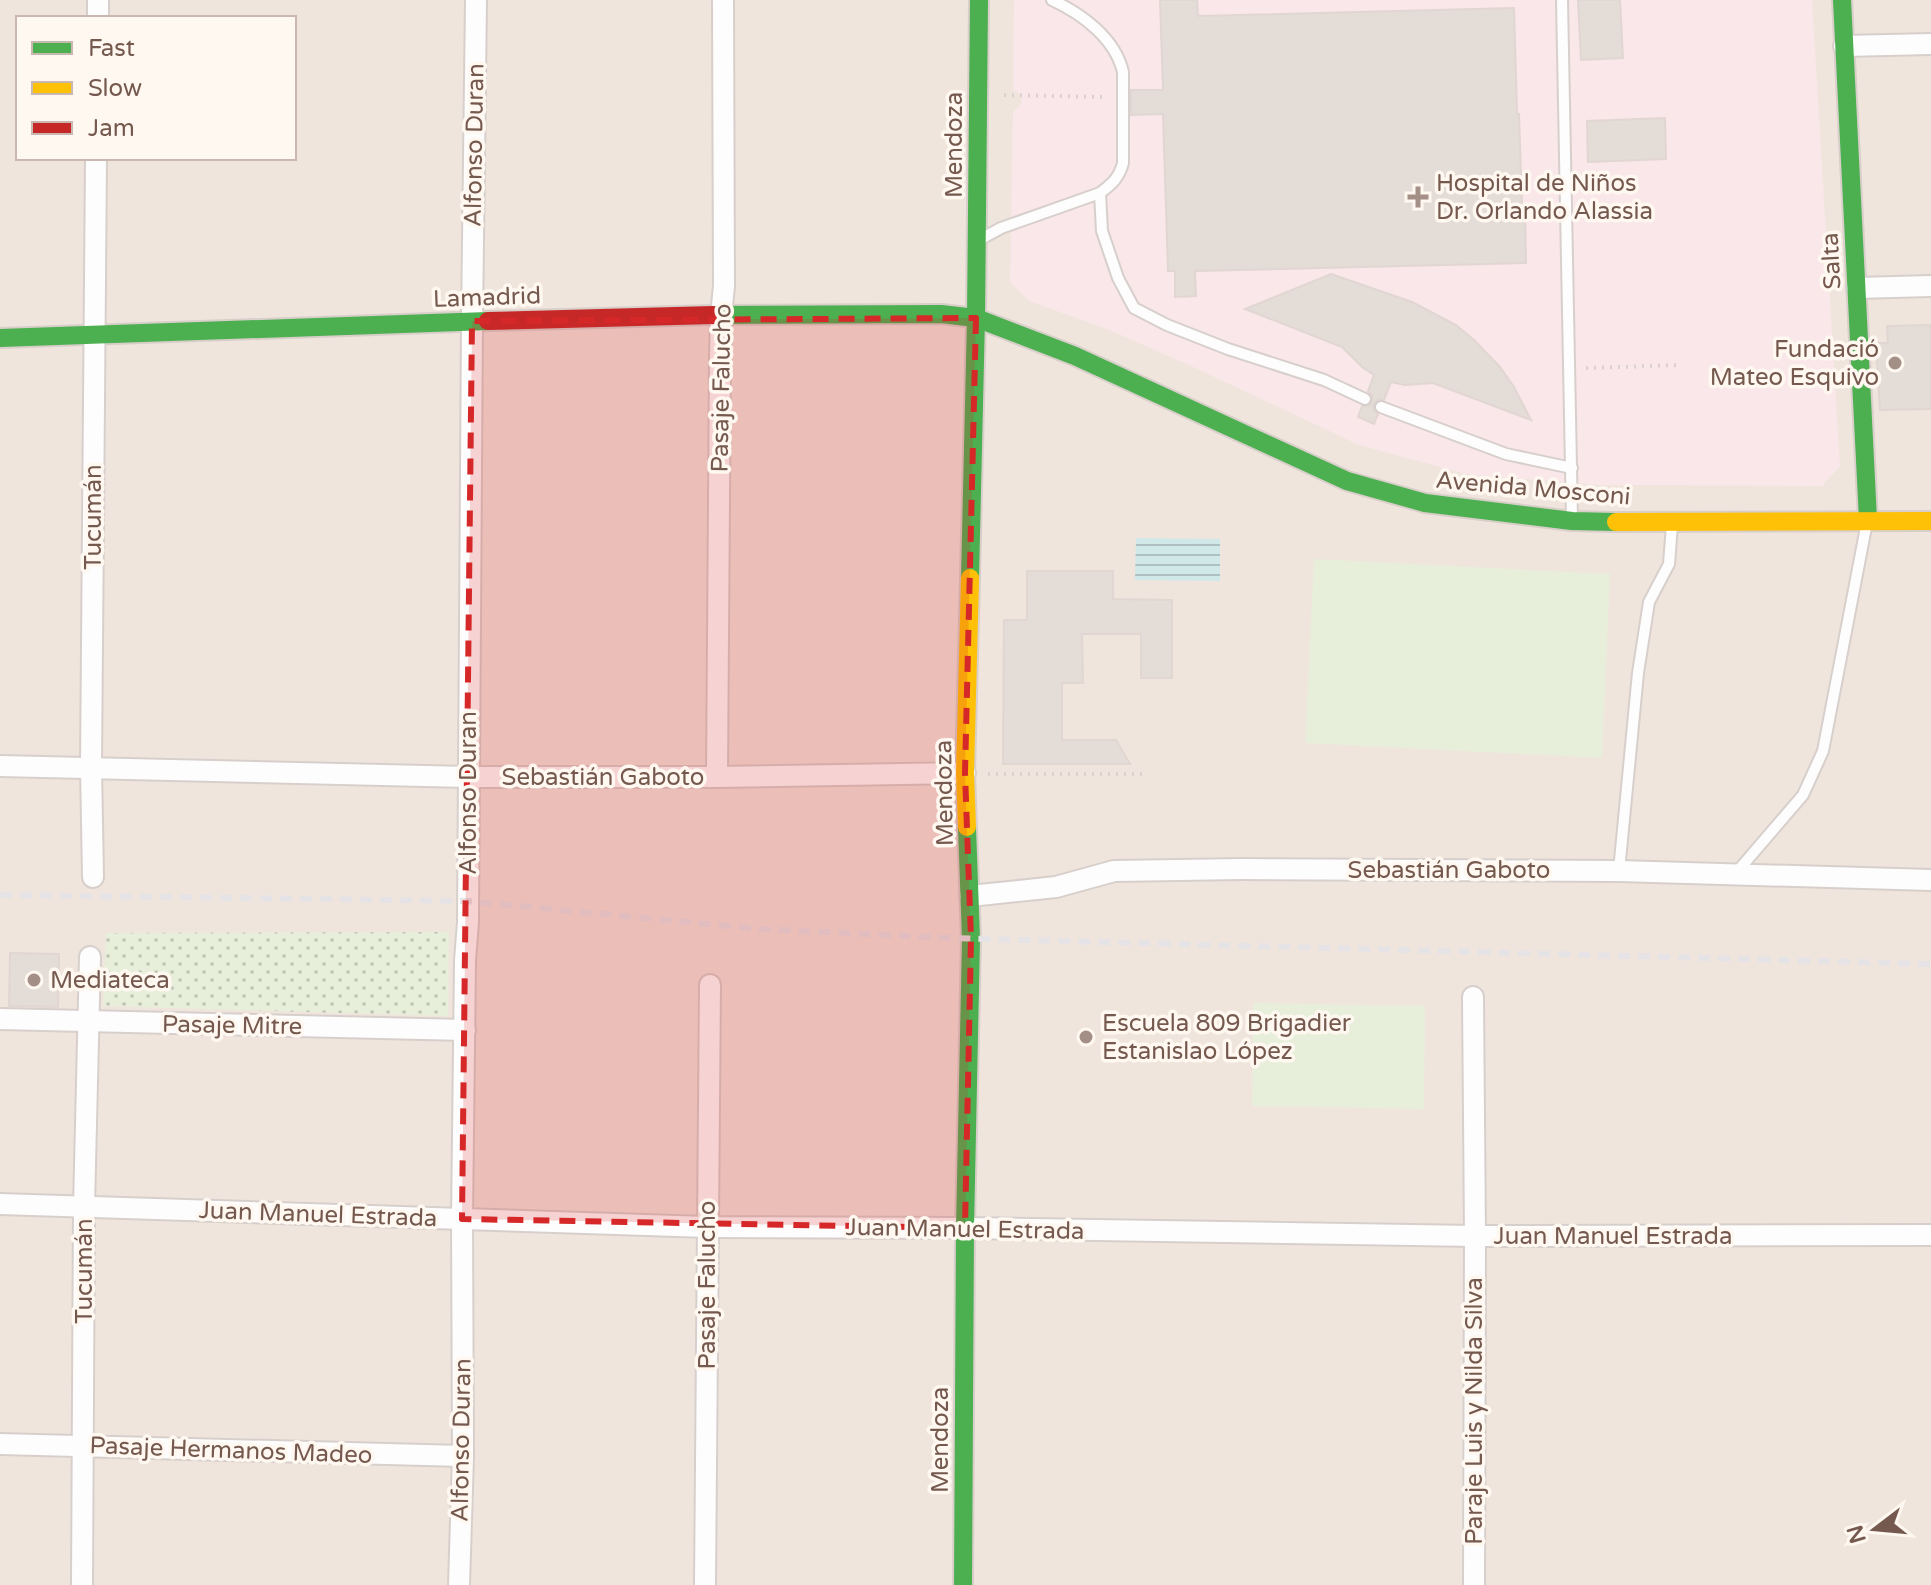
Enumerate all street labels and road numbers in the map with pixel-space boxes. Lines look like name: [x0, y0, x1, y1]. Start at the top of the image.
street label: Alfonso Duran: [459, 63, 490, 227]
street label: Mendoza: [940, 92, 969, 198]
street label: Salta: [1816, 232, 1847, 290]
street label: Lamadrid: [432, 281, 542, 314]
street label: Pasaje Falucho: [706, 303, 737, 473]
street label: Tucumán: [79, 464, 108, 570]
street label: Avenida Mosconi: [1434, 466, 1632, 511]
street label: Alfonso Duran: [454, 711, 483, 875]
street label: Mendoza: [929, 740, 960, 846]
street label: Sebastián Gaboto: [502, 763, 704, 792]
street label: Sebastián Gaboto: [1348, 856, 1550, 885]
street label: Pasaje Mitre: [162, 1010, 302, 1041]
street label: Juan Manuel Estrada: [198, 1196, 438, 1233]
street label: Pasaje Falucho: [693, 1201, 722, 1369]
street label: Juan Manuel Estrada: [845, 1213, 1085, 1246]
street label: Tucumán: [70, 1218, 99, 1324]
street label: Juan Manuel Estrada: [1494, 1222, 1732, 1251]
street label: Paraje Luis y Nilda Silva: [1460, 1277, 1489, 1545]
street label: Alfonso Duran: [446, 1358, 477, 1522]
street label: Mendoza: [926, 1387, 955, 1493]
street label: Pasaje Hermanos Madeo: [89, 1431, 373, 1470]

